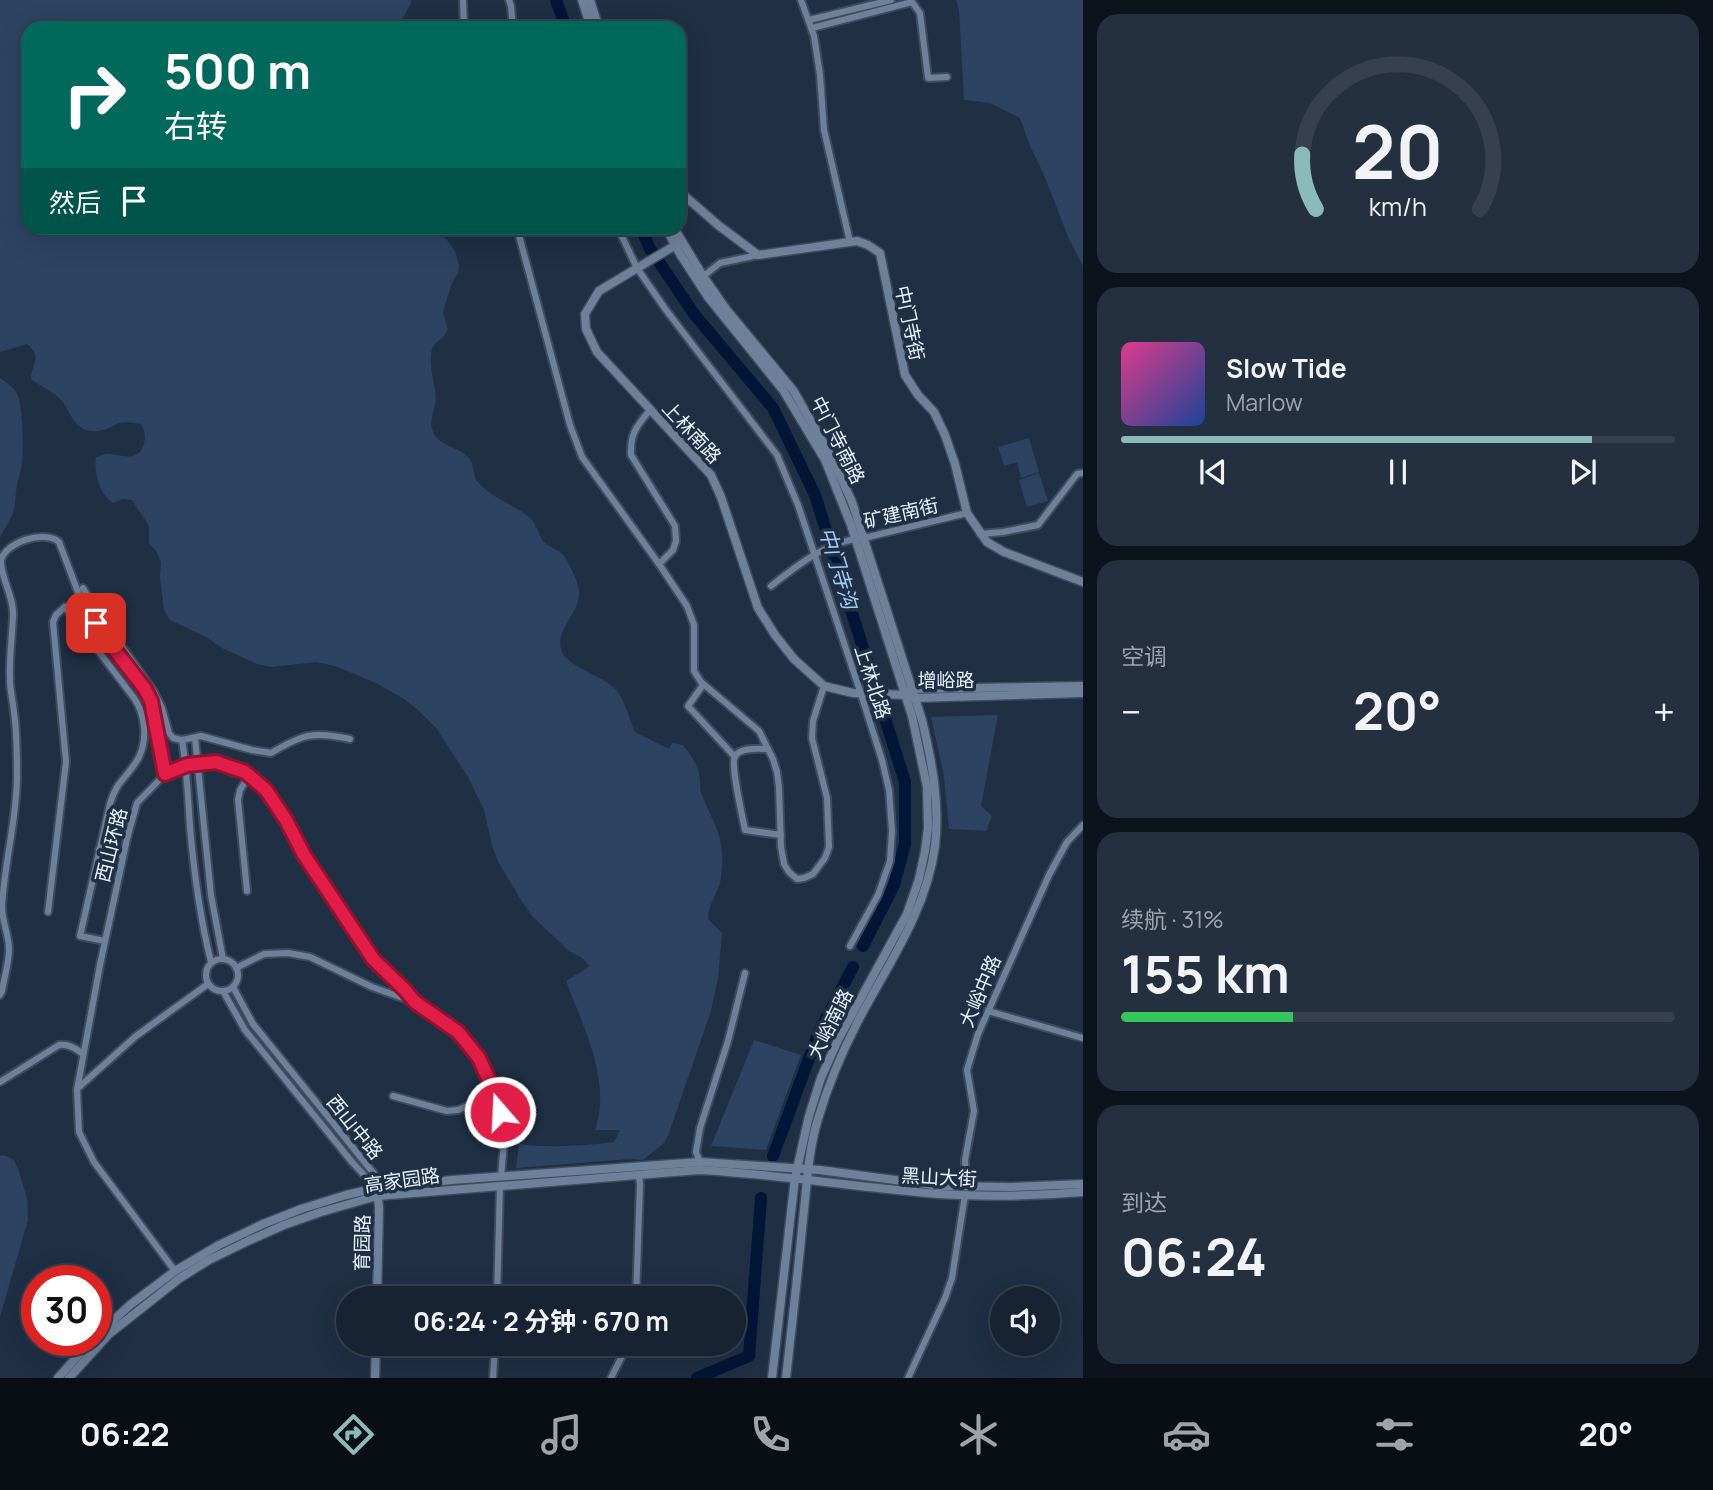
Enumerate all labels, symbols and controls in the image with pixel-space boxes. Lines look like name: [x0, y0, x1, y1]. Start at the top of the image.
text: 500 m: [164, 37, 311, 104]
icon: right: [49, 49, 140, 140]
text: 20: [1352, 102, 1444, 202]
text: 右转: [164, 104, 228, 148]
icon: arrive: [115, 182, 153, 220]
text: 然后: [49, 184, 101, 220]
text: km/h: [1369, 189, 1427, 224]
street label: 中门寺街: [889, 283, 931, 363]
text: Slow Tide: [1226, 350, 1347, 386]
text: Marlow: [1226, 386, 1303, 418]
street label: 中门寺南路: [805, 392, 871, 488]
street label: 上林南路: [657, 395, 727, 469]
icon: previous: [1194, 453, 1232, 491]
icon: pause: [1379, 453, 1417, 491]
icon: next: [1564, 453, 1602, 491]
street label: 矿建南街: [861, 492, 941, 534]
water label: 中门寺沟: [813, 523, 865, 614]
pin: [66, 593, 126, 653]
icon: arrive: [77, 604, 115, 642]
text: 空调: [1121, 640, 1167, 672]
street label: 上林北路: [849, 642, 897, 722]
street label: 增峪路: [917, 667, 975, 693]
text: 20°: [1353, 675, 1442, 746]
text: −: [1121, 685, 1142, 737]
text: +: [1653, 685, 1675, 737]
street label: 西山环路: [89, 805, 133, 885]
text: 续航 · 31%: [1121, 903, 1224, 935]
text: 155 km: [1121, 938, 1290, 1009]
street label: 大峪中路: [953, 951, 1007, 1031]
street label: 大峪南路: [801, 984, 859, 1064]
position arrow: [463, 1075, 537, 1149]
street label: 西山中路: [321, 1089, 389, 1165]
street label: 高家园路: [363, 1162, 441, 1198]
street label: 黑山大街: [900, 1162, 978, 1192]
text: 到达: [1121, 1186, 1167, 1218]
street label: 育园路: [349, 1214, 375, 1272]
text: 06:24: [1121, 1221, 1267, 1292]
speed limit sign: 30: [21, 1265, 112, 1356]
map controls: [990, 1286, 1060, 1356]
button: sound: [990, 1286, 1060, 1356]
text: 06:24 · 2 分钟 · 670 m: [413, 1303, 669, 1339]
icon: directions: [329, 1410, 378, 1459]
icon: music: [537, 1410, 586, 1459]
icon: phone: [746, 1410, 795, 1459]
icon: climate: [954, 1410, 1003, 1459]
icon: car: [1162, 1410, 1211, 1459]
icon: filters: [1370, 1410, 1419, 1459]
text: 06:22: [80, 1412, 170, 1456]
text: 20°: [1579, 1412, 1633, 1456]

